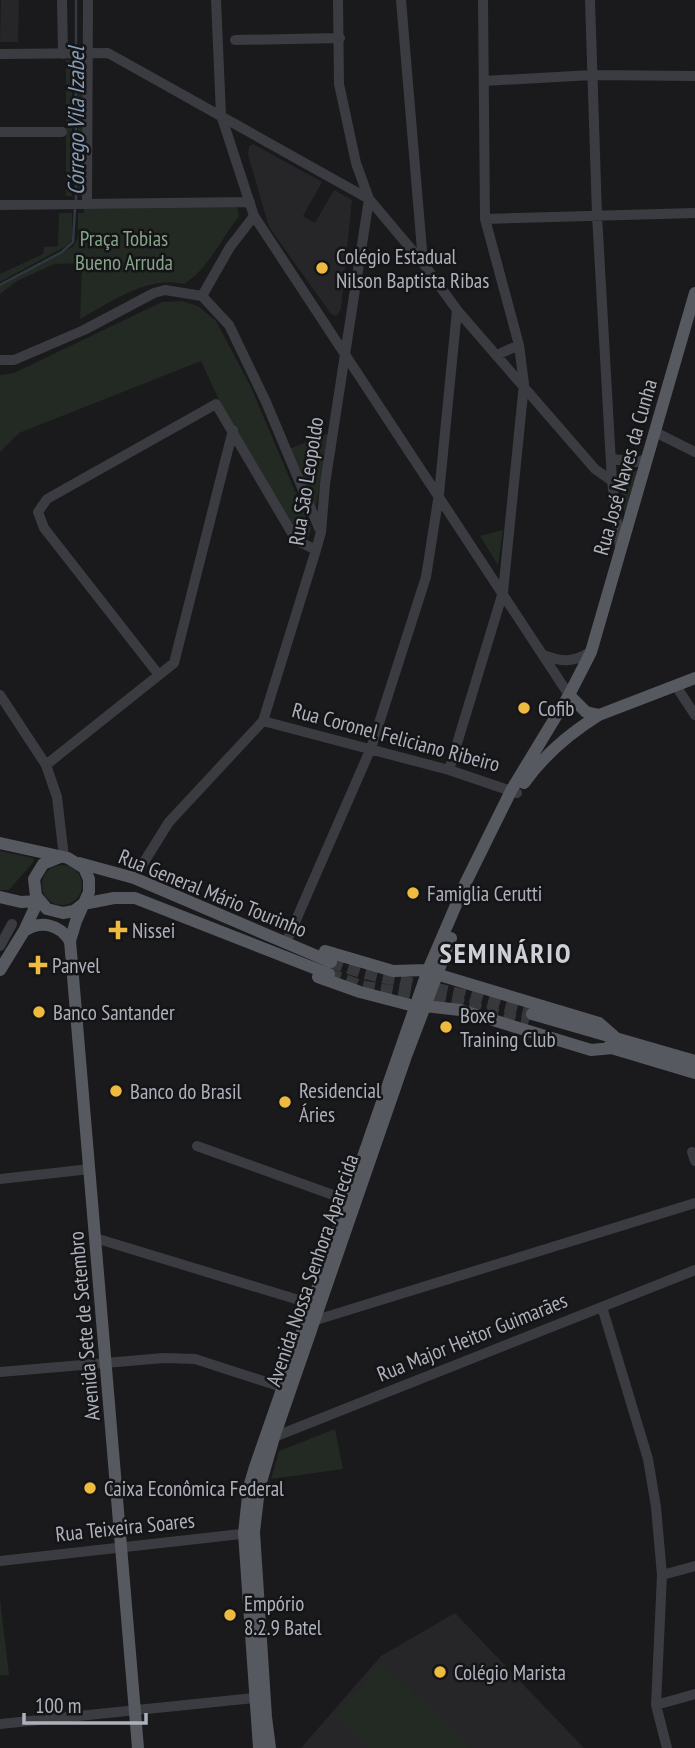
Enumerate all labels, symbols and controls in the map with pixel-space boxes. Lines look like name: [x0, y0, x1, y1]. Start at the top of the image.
water label: Córrego Vila Izabel: [61, 44, 90, 195]
park label: Praça Tobias Bueno Arruda: [75, 225, 173, 276]
place label: Colégio Estadual Nilson Baptista Ribas: [336, 243, 489, 294]
marker: Colégio Estadual Nilson Baptista Ribas: [314, 260, 330, 276]
street label: Rua José Naves da Cunha: [587, 376, 663, 558]
street label: Rua São Leopoldo: [283, 415, 329, 547]
place label: Cofib: [538, 695, 574, 722]
street label: Rua Coronel Feliciano Ribeiro: [289, 696, 503, 778]
marker: Cofib: [516, 700, 532, 716]
street label: Rua General Mário Tourinho: [115, 843, 311, 943]
place label: Famiglia Cerutti: [427, 880, 542, 907]
marker: Famiglia Cerutti: [405, 885, 421, 901]
place label: Nissei: [132, 917, 175, 944]
marker: Nissei: [110, 922, 126, 938]
district label: SEMINÁRIO: [440, 934, 572, 971]
place label: Panvel: [52, 952, 100, 979]
marker: Panvel: [30, 957, 46, 973]
place label: Banco Santander: [53, 999, 175, 1026]
place label: Boxe Training Club: [460, 1002, 556, 1053]
marker: Banco Santander: [31, 1004, 47, 1020]
marker: Boxe Training Club: [438, 1019, 454, 1035]
place label: Residencial Áries: [299, 1077, 381, 1128]
place label: Banco do Brasil: [130, 1078, 241, 1105]
marker: Banco do Brasil: [108, 1083, 124, 1099]
marker: Residencial Áries: [277, 1094, 293, 1110]
street label: Avenida Nossa Senhora Aparecida: [260, 1150, 364, 1390]
street label: Avenida Sete de Setembro: [62, 1230, 106, 1422]
street label: Rua Major Heitor Guimarães: [373, 1286, 571, 1388]
place label: Caixa Econômica Federal: [104, 1475, 284, 1502]
marker: Caixa Econômica Federal: [82, 1480, 98, 1496]
street label: Rua Teixeira Soares: [54, 1506, 196, 1548]
place label: Empório 8.2.9 Batel: [244, 1590, 322, 1641]
marker: Empório 8.2.9 Batel: [222, 1607, 238, 1623]
place label: Colégio Marista: [454, 1659, 566, 1686]
marker: Colégio Marista: [432, 1664, 448, 1680]
scale bar: [24, 1682, 147, 1726]
text: 100 m: [35, 1692, 81, 1719]

